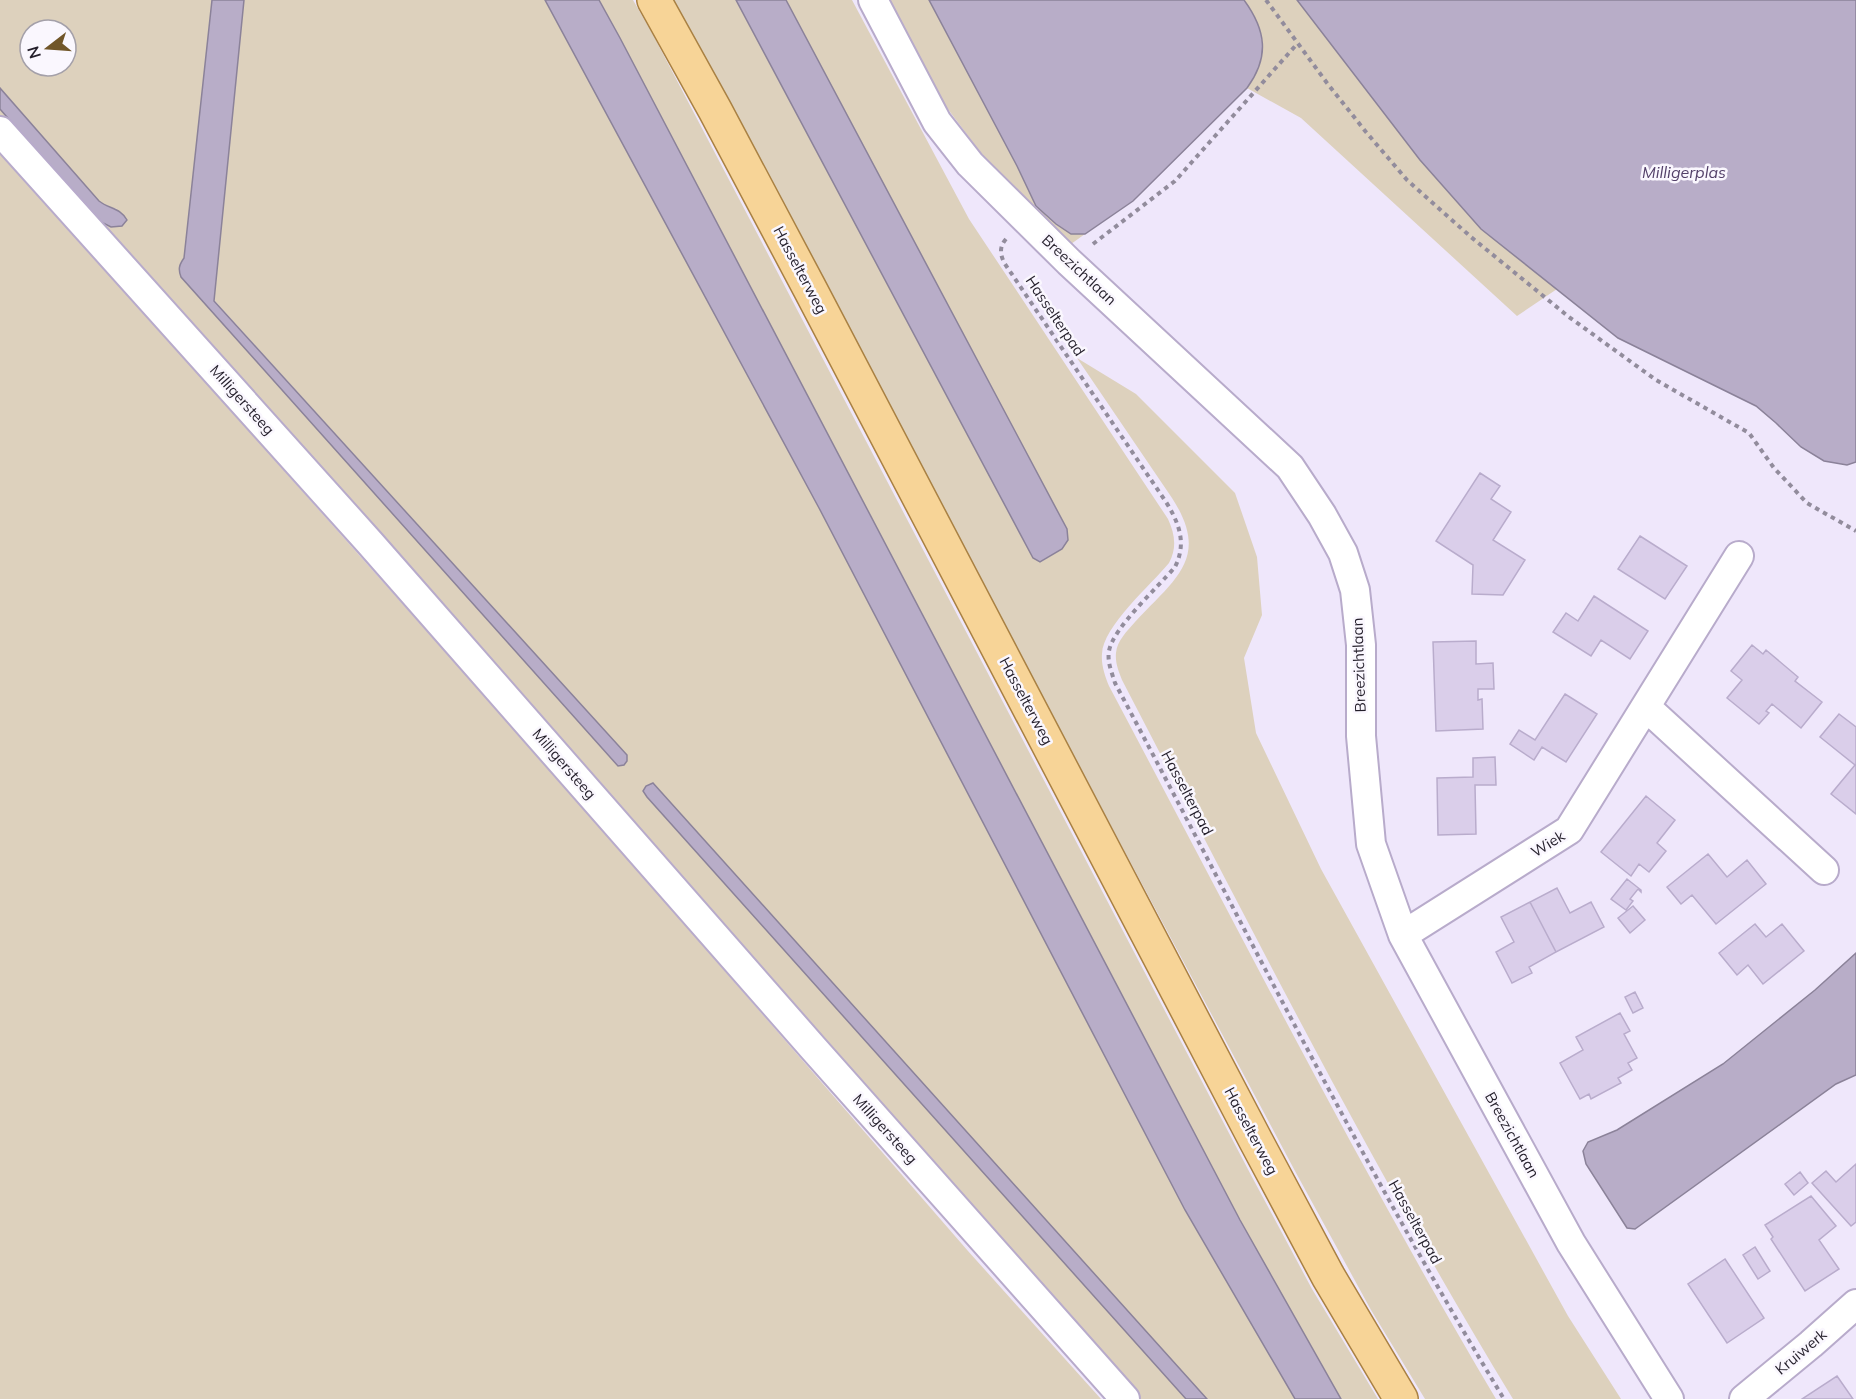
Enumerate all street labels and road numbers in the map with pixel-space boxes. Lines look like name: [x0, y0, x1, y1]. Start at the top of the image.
street label: Hasselterweg: [769, 223, 831, 317]
street label: Breezichtlaan: [1038, 230, 1121, 309]
street label: Hasselterpad: [1022, 272, 1089, 360]
street label: Milligersteeg: [206, 361, 279, 439]
street label: Breezichtlaan: [1347, 617, 1370, 713]
street label: Hasselterweg: [995, 654, 1057, 748]
street label: Milligersteeg: [528, 724, 600, 803]
street label: Hasselterpad: [1157, 747, 1218, 838]
street label: Wiek: [1527, 826, 1568, 861]
street label: Hasselterweg: [1220, 1084, 1282, 1178]
street label: Breezichtlaan: [1481, 1089, 1544, 1181]
street label: Milligersteeg: [849, 1090, 922, 1168]
street label: Hasselterpad: [1385, 1177, 1446, 1267]
street label: Kruiwerk: [1771, 1324, 1831, 1379]

